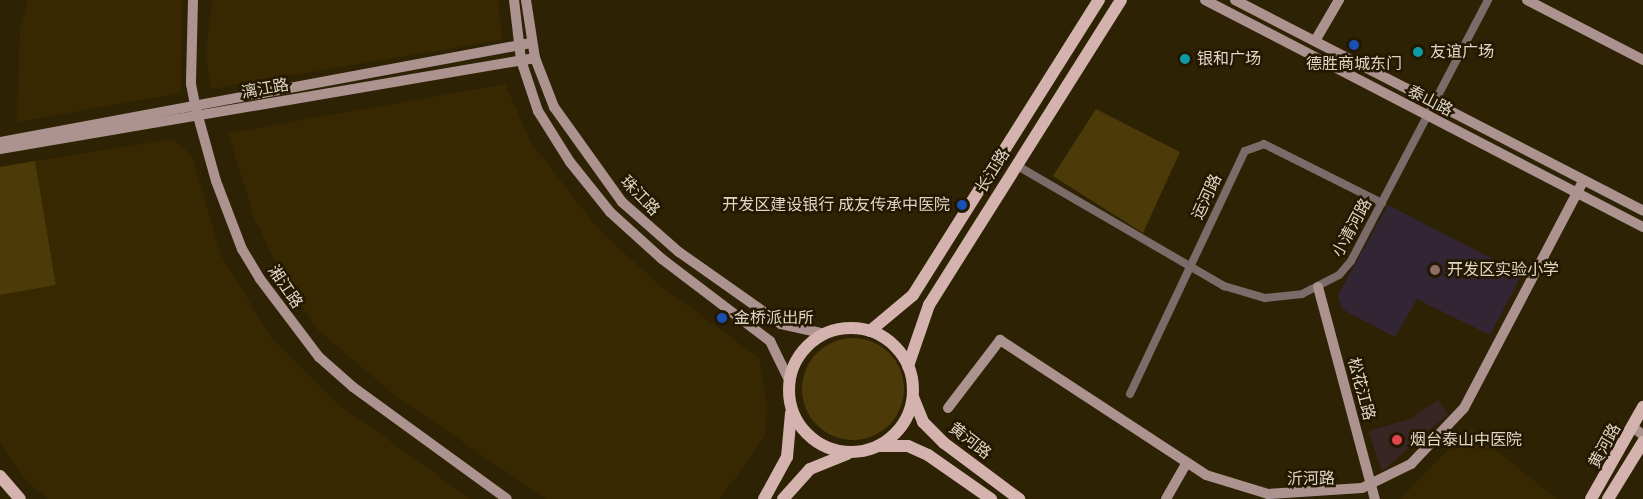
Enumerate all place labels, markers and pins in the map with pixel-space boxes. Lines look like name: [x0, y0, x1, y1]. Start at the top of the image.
marker: 德胜商城东门: [1347, 38, 1361, 52]
place label: 友谊广场: [1430, 42, 1494, 62]
marker: 友谊广场: [1411, 45, 1425, 59]
place label: 银和广场: [1197, 49, 1261, 69]
marker: 银和广场: [1178, 52, 1192, 66]
place label: 德胜商城东门: [1306, 54, 1402, 74]
place label: 开发区建设银行 成友传承中医院: [722, 195, 950, 215]
marker: 开发区建设银行 成友传承中医院: [955, 198, 969, 212]
place label: 开发区实验小学: [1447, 260, 1559, 280]
marker: 开发区实验小学: [1428, 263, 1442, 277]
place label: 金桥派出所: [734, 308, 814, 328]
marker: 金桥派出所: [715, 311, 729, 325]
place label: 烟台泰山中医院: [1410, 430, 1522, 450]
marker: 烟台泰山中医院: [1388, 431, 1406, 449]

